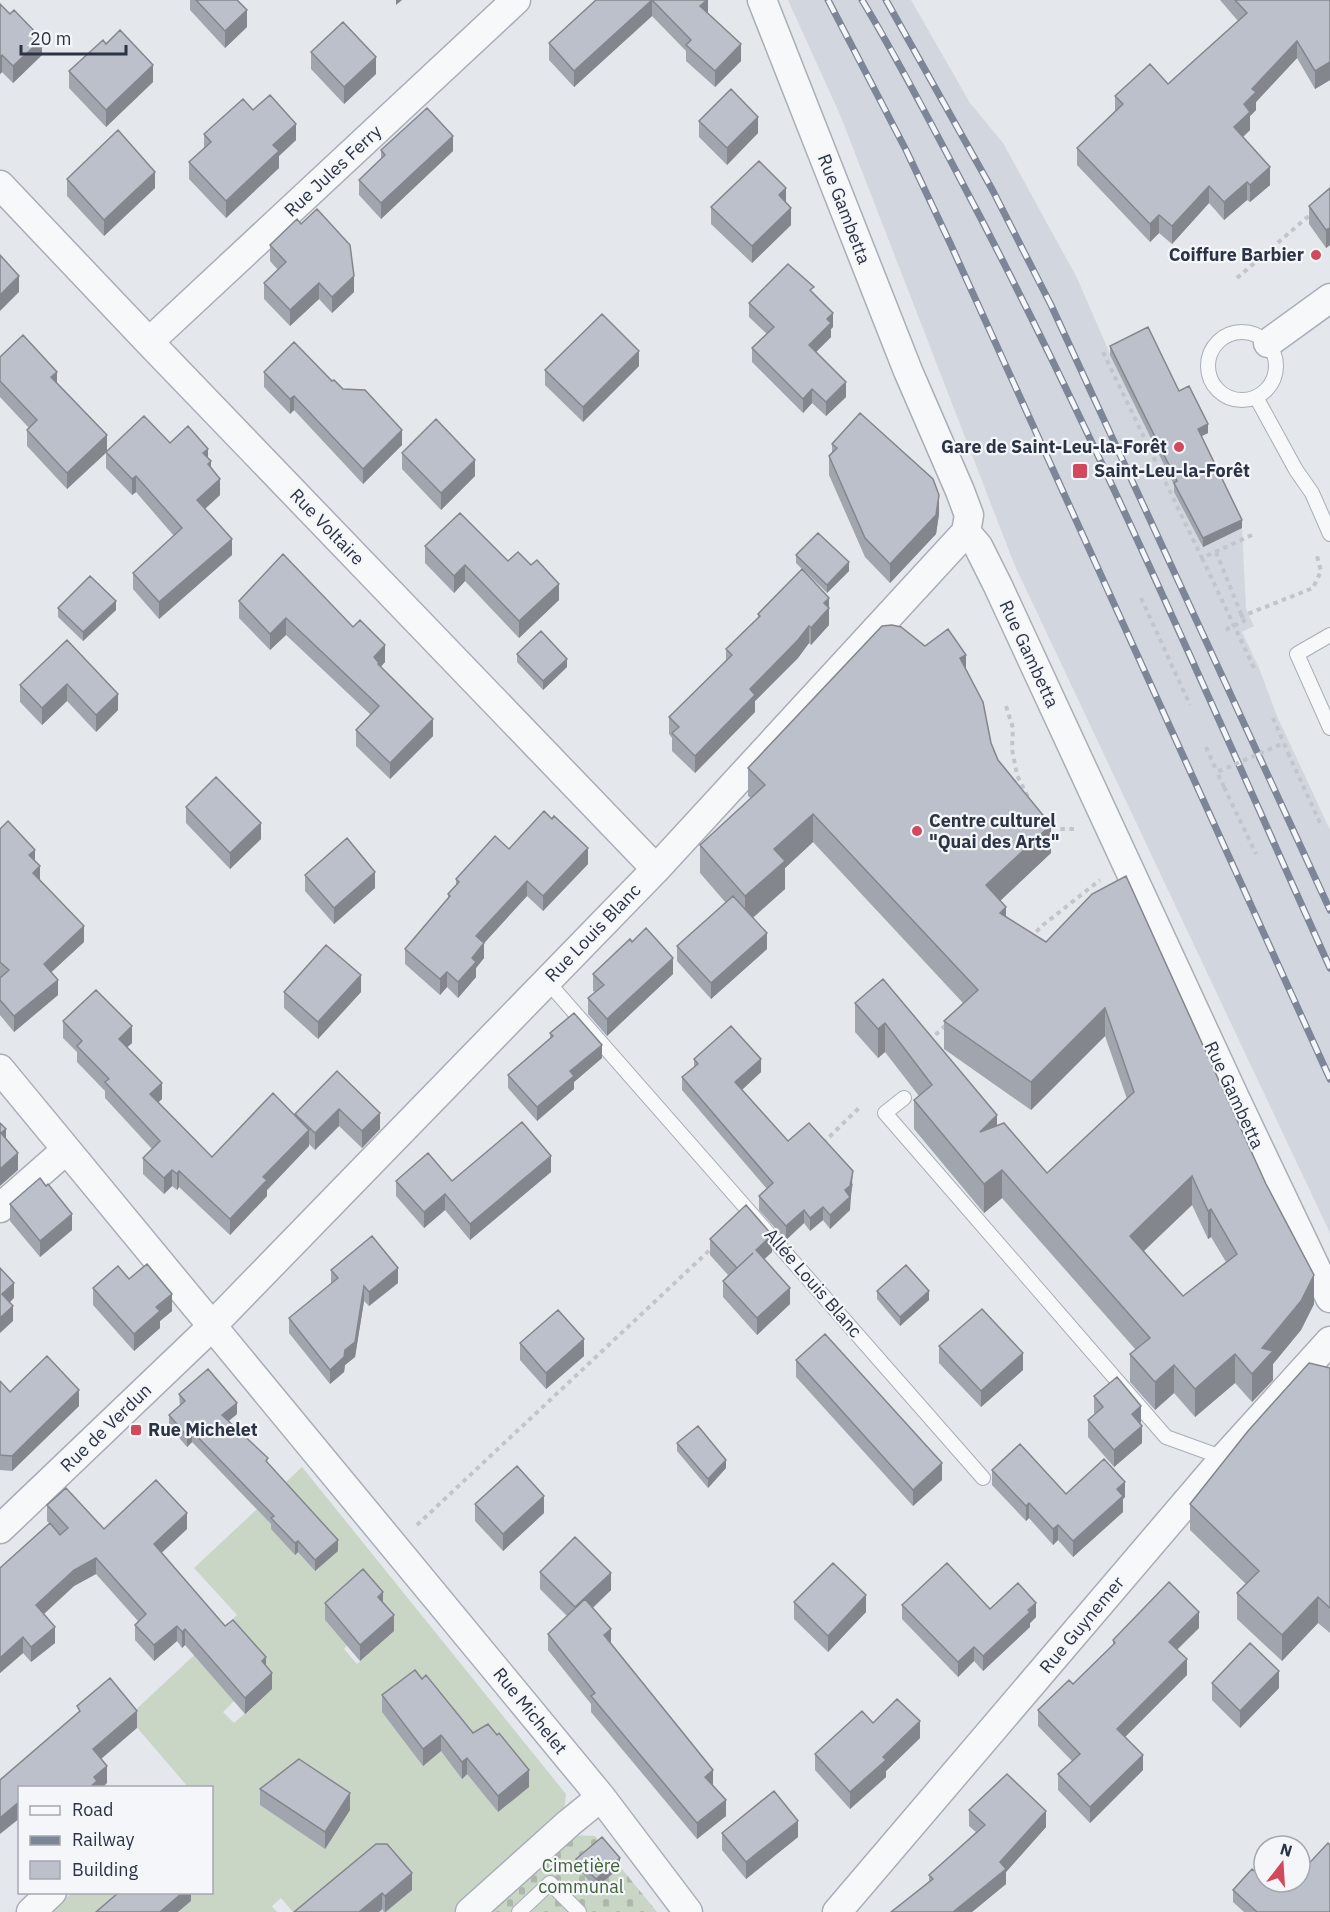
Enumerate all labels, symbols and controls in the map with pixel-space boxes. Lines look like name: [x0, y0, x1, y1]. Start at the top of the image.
scale bar: [21, 18, 126, 56]
text: 20 m: [30, 27, 72, 50]
street label: Rue Jules Ferry: [279, 120, 386, 222]
street label: Rue Gambetta: [813, 150, 876, 268]
place label: Coiffure Barbier: [1169, 243, 1304, 266]
marker: Coiffure Barbier: [1309, 248, 1323, 262]
place label: Gare de Saint-Leu-la-Forêt: [941, 435, 1167, 458]
marker: Gare de Saint-Leu-la-Forêt: [1172, 440, 1186, 454]
place label: Saint-Leu-la-Forêt: [1094, 459, 1250, 482]
marker: Saint-Leu-la-Forêt: [1071, 462, 1089, 480]
street label: Rue Voltaire: [285, 483, 370, 570]
street label: Rue Gambetta: [994, 596, 1065, 712]
place label: Centre culturel "Quai des Arts": [929, 809, 1060, 853]
marker: Centre culturel "Quai des Arts": [910, 824, 924, 838]
street label: Rue Louis Blanc: [540, 879, 645, 987]
street label: Rue Gambetta: [1199, 1037, 1270, 1153]
street label: Allée Louis Blanc: [760, 1223, 867, 1342]
street label: Rue de Verdun: [55, 1378, 156, 1477]
place label: Rue Michelet: [148, 1418, 258, 1441]
marker: Rue Michelet: [129, 1423, 143, 1437]
street label: Rue Guynemer: [1034, 1571, 1129, 1678]
street label: Rue Michelet: [488, 1663, 572, 1759]
legend: [18, 1786, 213, 1894]
text: Road: [72, 1798, 113, 1821]
text: Railway: [72, 1828, 134, 1851]
north arrow: [1252, 1834, 1312, 1894]
text: N: [1278, 1838, 1295, 1861]
park label: Cimetière communal: [538, 1854, 624, 1898]
text: Building: [72, 1858, 139, 1881]

